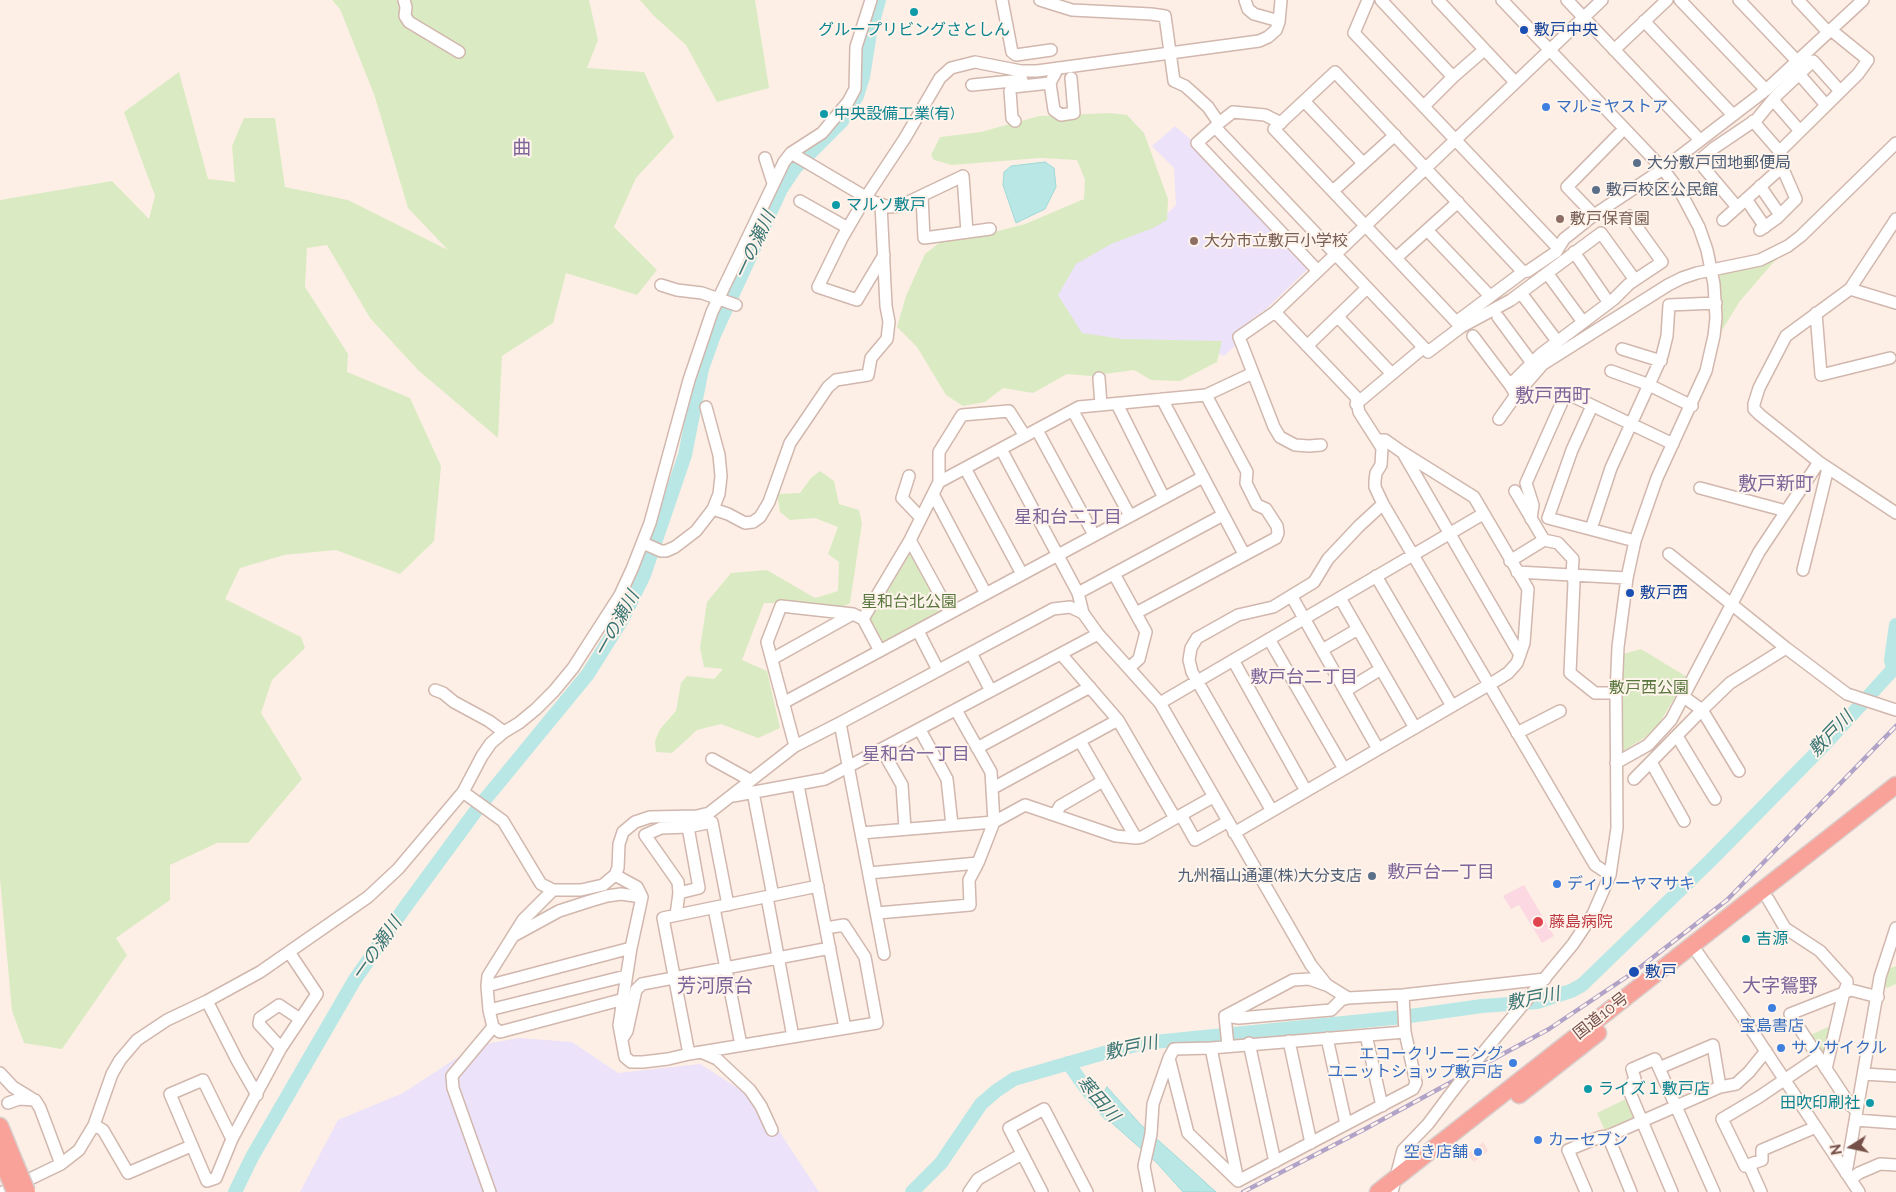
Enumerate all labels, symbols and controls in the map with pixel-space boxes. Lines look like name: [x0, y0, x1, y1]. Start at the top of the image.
marker: グループリビングさとしん: [908, 6, 920, 18]
place label: グループリビングさとしん: [818, 20, 1010, 40]
place label: 敷戸中央: [1534, 20, 1598, 40]
marker: 敷戸中央: [1518, 24, 1530, 36]
place label: マルミヤストア: [1556, 97, 1668, 117]
marker: マルミヤストア: [1540, 101, 1552, 113]
place label: 中央設備工業(有): [834, 104, 955, 124]
marker: 中央設備工業(有): [818, 108, 830, 120]
district label: 曲: [513, 137, 531, 159]
place label: 大分敷戸団地郵便局: [1647, 153, 1791, 173]
marker: 大分敷戸団地郵便局: [1631, 157, 1643, 169]
place label: 敷戸校区公民館: [1606, 180, 1718, 200]
marker: 敷戸校区公民館: [1590, 184, 1602, 196]
place label: マルソ敷戸: [846, 195, 926, 215]
marker: マルソ敷戸: [830, 199, 842, 211]
water label: 一の瀬川: [730, 208, 780, 282]
place label: 敷戸保育園: [1570, 209, 1650, 229]
marker: 敷戸保育園: [1554, 213, 1566, 225]
place label: 大分市立敷戸小学校: [1204, 231, 1348, 251]
marker: 大分市立敷戸小学校: [1188, 235, 1200, 247]
district label: 敷戸西町: [1515, 385, 1591, 407]
district label: 敷戸新町: [1738, 473, 1814, 495]
district label: 星和台二丁目: [1014, 507, 1122, 529]
place label: 敷戸西: [1640, 583, 1688, 603]
water label: 一の瀬川: [590, 587, 644, 661]
marker: 敷戸西: [1624, 587, 1636, 599]
park label: 星和台北公園: [861, 592, 957, 612]
district label: 敷戸台二丁目: [1250, 667, 1358, 689]
park label: 敷戸西公園: [1609, 678, 1689, 698]
water label: 敷戸川: [1804, 707, 1858, 761]
district label: 星和台一丁目: [862, 744, 970, 766]
district label: 敷戸台一丁目: [1387, 862, 1495, 884]
place label: 九州福山通運(株)大分支店: [1177, 866, 1362, 886]
marker: 九州福山通運(株)大分支店: [1366, 870, 1378, 882]
place label: ディリーヤマサキ: [1567, 874, 1695, 894]
marker: ディリーヤマサキ: [1551, 878, 1563, 890]
place label: 藤島病院: [1549, 912, 1613, 932]
water label: 一の瀬川: [348, 913, 406, 985]
marker: 藤島病院: [1531, 915, 1545, 929]
place label: 吉源: [1756, 929, 1788, 949]
marker: 吉源: [1740, 933, 1752, 945]
place label: 敷戸: [1645, 962, 1677, 982]
marker: 敷戸: [1627, 965, 1641, 979]
district label: 芳河原台: [677, 975, 753, 997]
district label: 大字鴛野: [1742, 975, 1818, 997]
water label: 敷戸川: [1504, 983, 1562, 1015]
street label: 国道10号: [1570, 989, 1632, 1043]
marker: 宝島書店: [1766, 1002, 1778, 1014]
place label: 宝島書店: [1740, 1016, 1804, 1036]
water label: 敷戸川: [1102, 1032, 1160, 1064]
place label: サノサイクル: [1791, 1038, 1887, 1058]
marker: サノサイクル: [1775, 1042, 1787, 1054]
place label: エコークリーニング ユニットショップ敷戸店: [1327, 1044, 1503, 1082]
marker: エコークリーニング ユニットショップ敷戸店: [1507, 1057, 1519, 1069]
water label: 寒田川: [1072, 1072, 1124, 1126]
place label: ライズ１敷戸店: [1598, 1079, 1710, 1099]
marker: ライズ１敷戸店: [1582, 1083, 1594, 1095]
place label: 田吹印刷社: [1780, 1093, 1860, 1113]
marker: 田吹印刷社: [1864, 1097, 1876, 1109]
north arrow: [1826, 1122, 1876, 1172]
place label: カーセブン: [1548, 1130, 1628, 1150]
marker: カーセブン: [1532, 1134, 1544, 1146]
place label: 空き店舗: [1404, 1142, 1468, 1162]
text: N: [1827, 1143, 1845, 1156]
marker: 空き店舗: [1472, 1146, 1484, 1158]

